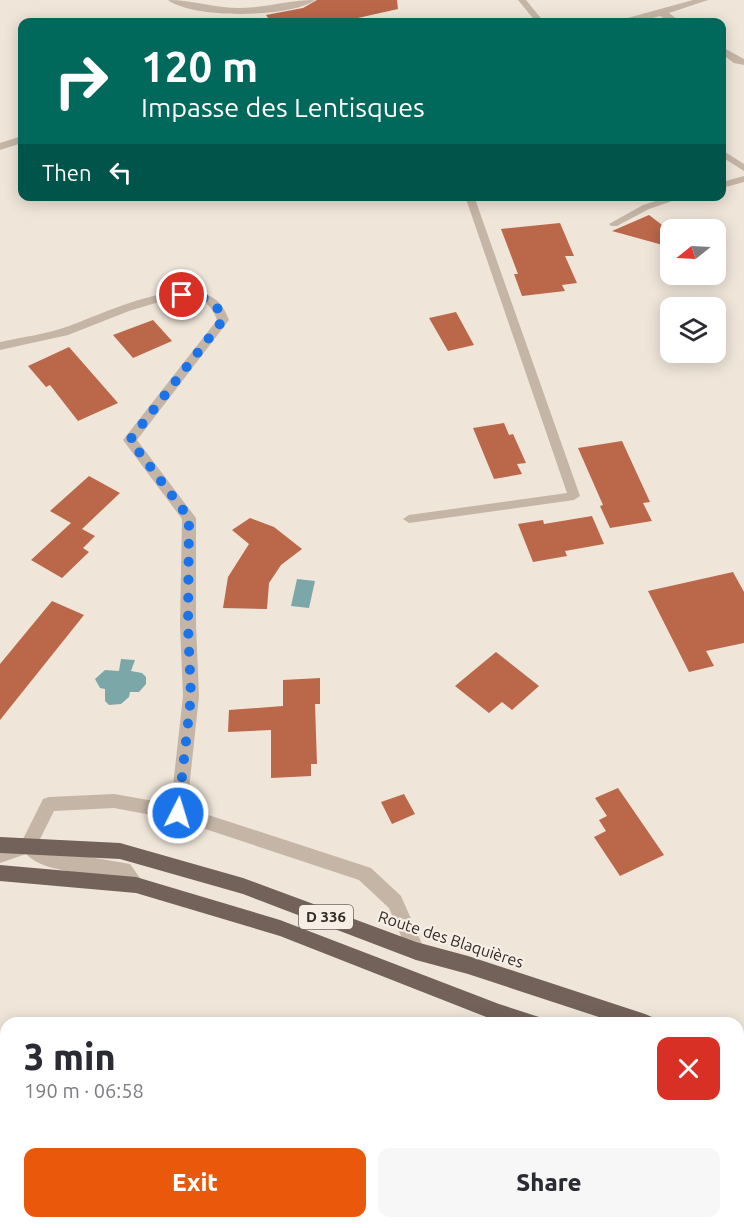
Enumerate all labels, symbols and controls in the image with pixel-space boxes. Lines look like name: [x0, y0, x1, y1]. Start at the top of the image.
icon: right: [42, 42, 120, 120]
text: 120 m: [141, 43, 258, 90]
text: Impasse des Lentisques: [141, 92, 425, 122]
icon: left: [104, 156, 137, 189]
text: Then: [42, 160, 92, 185]
north arrow: [660, 219, 726, 285]
map controls: [660, 219, 726, 363]
pin: [156, 269, 207, 320]
icon: arrive: [165, 278, 198, 311]
button: layers: [660, 297, 726, 363]
position arrow: [146, 781, 210, 845]
road number: D 336: [299, 905, 353, 929]
street label: Route des Blaquières: [376, 907, 526, 971]
text: 3 min: [24, 1036, 116, 1077]
button: close: [657, 1037, 720, 1100]
text: 190 m · 06:58: [24, 1079, 144, 1102]
button: Exit: [24, 1148, 366, 1217]
button: Share: [378, 1148, 720, 1217]

